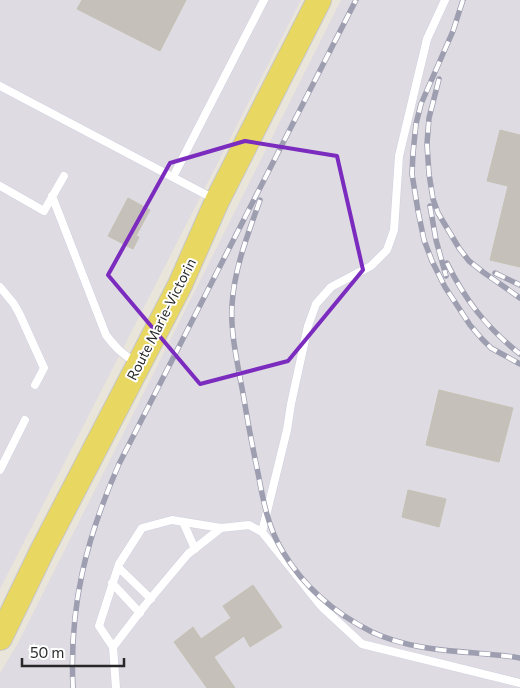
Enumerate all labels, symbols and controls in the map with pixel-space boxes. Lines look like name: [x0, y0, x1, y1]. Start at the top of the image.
street label: Route Marie-Victorin: [123, 255, 199, 383]
scale bar: [22, 636, 125, 668]
text: 50 m: [30, 643, 64, 661]

